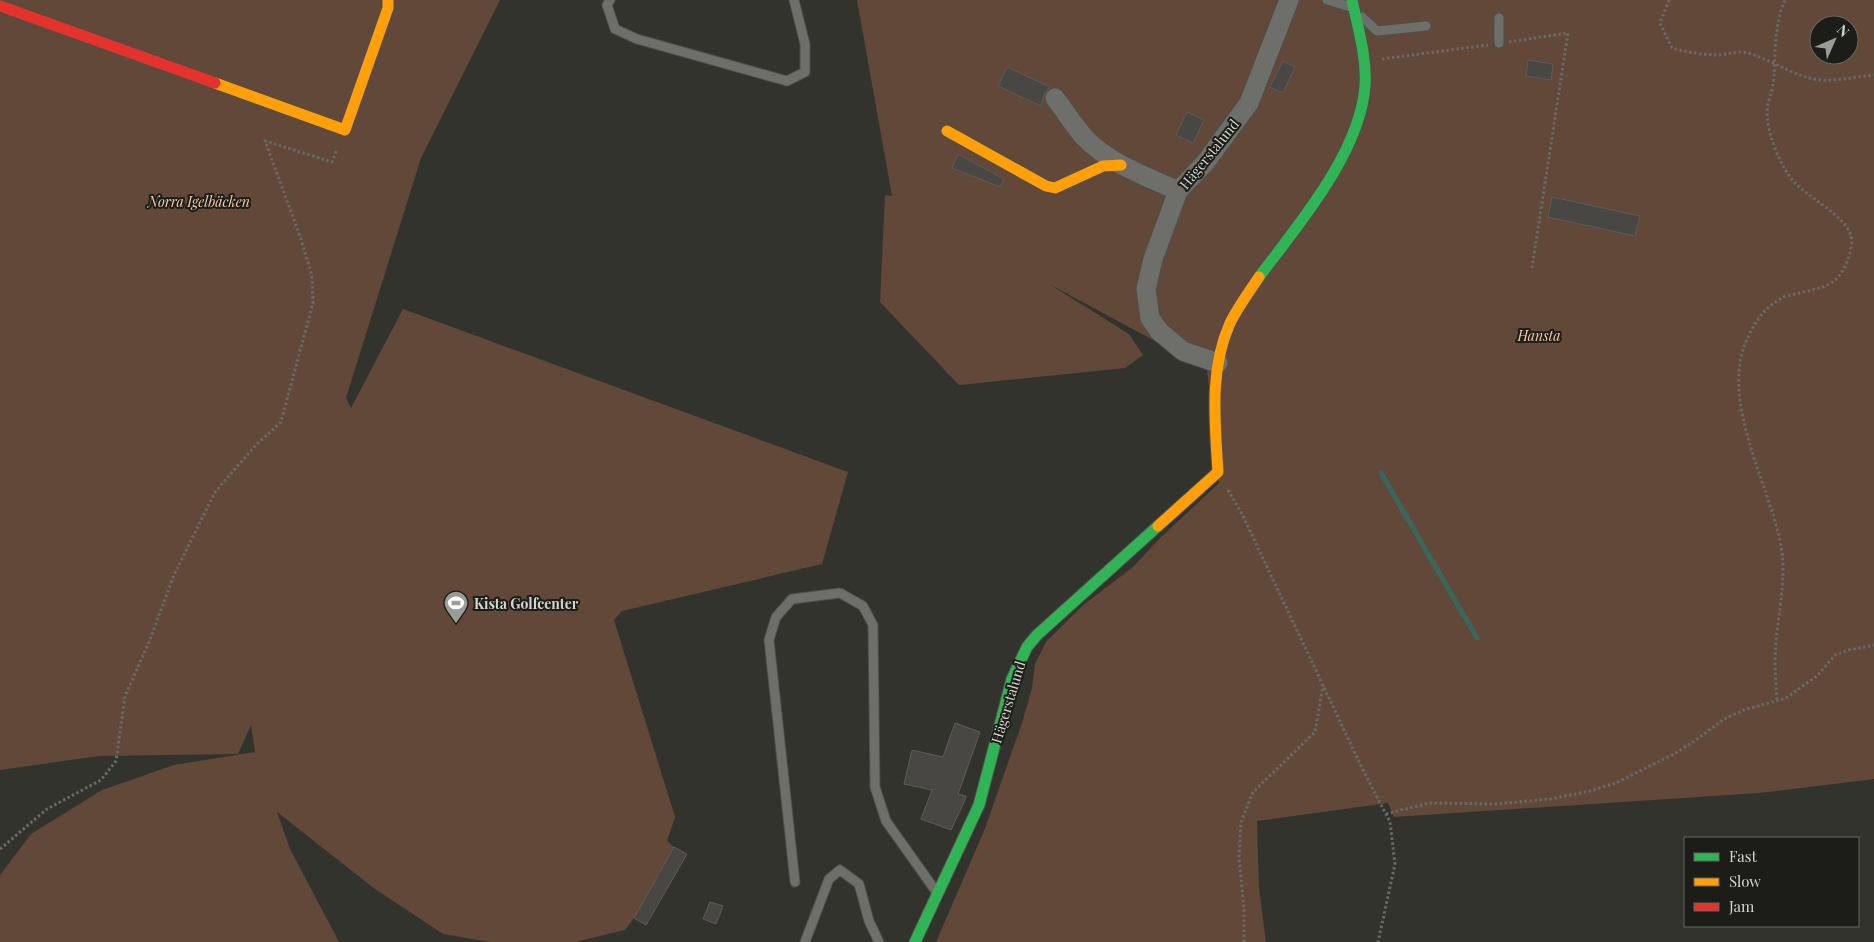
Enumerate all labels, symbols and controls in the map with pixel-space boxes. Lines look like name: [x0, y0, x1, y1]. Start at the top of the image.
north arrow: [1809, 15, 1859, 65]
text: N: [1833, 20, 1854, 41]
street label: Hägerstalund: [1175, 115, 1243, 193]
park label: Norra Igelbäcken: [146, 192, 250, 211]
park label: Hansta: [1516, 326, 1561, 345]
sports icon: Kista Golfcenter: [443, 590, 469, 624]
place label: Kista Golfcenter: [474, 594, 579, 613]
street label: Hägerstalund: [987, 659, 1029, 745]
legend: [1684, 837, 1859, 927]
text: Fast: [1729, 846, 1758, 866]
text: Slow: [1729, 871, 1761, 891]
text: Jam: [1728, 896, 1755, 916]

